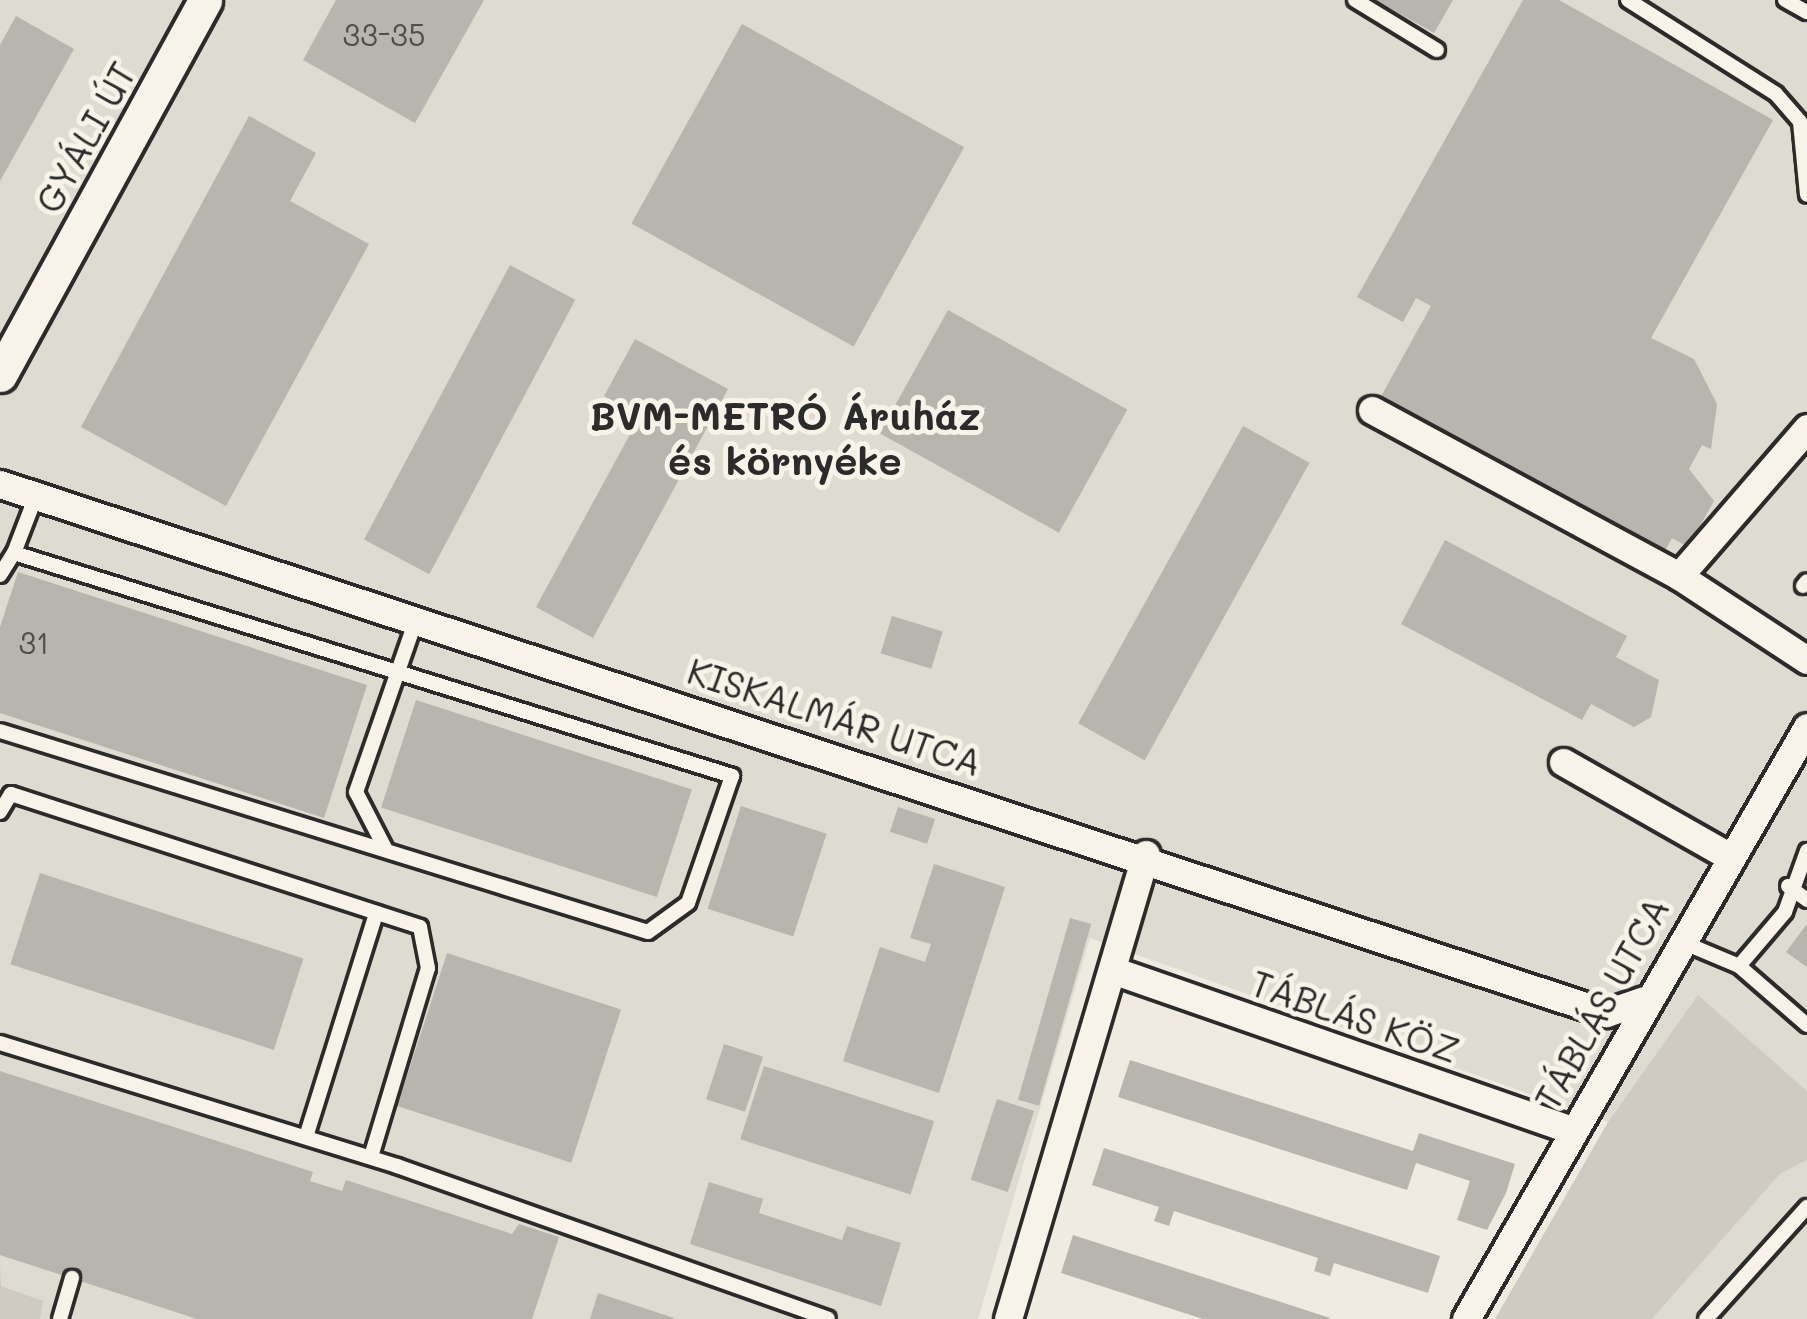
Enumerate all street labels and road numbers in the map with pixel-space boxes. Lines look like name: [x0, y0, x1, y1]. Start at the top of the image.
street label: GYÁLI ÚT: [26, 54, 144, 220]
street label: KISKALMÁR UTCA: [683, 648, 987, 784]
street label: TÁBLÁS UTCA: [1525, 889, 1677, 1117]
street label: TÁBLÁS KÖZ: [1246, 960, 1464, 1072]

